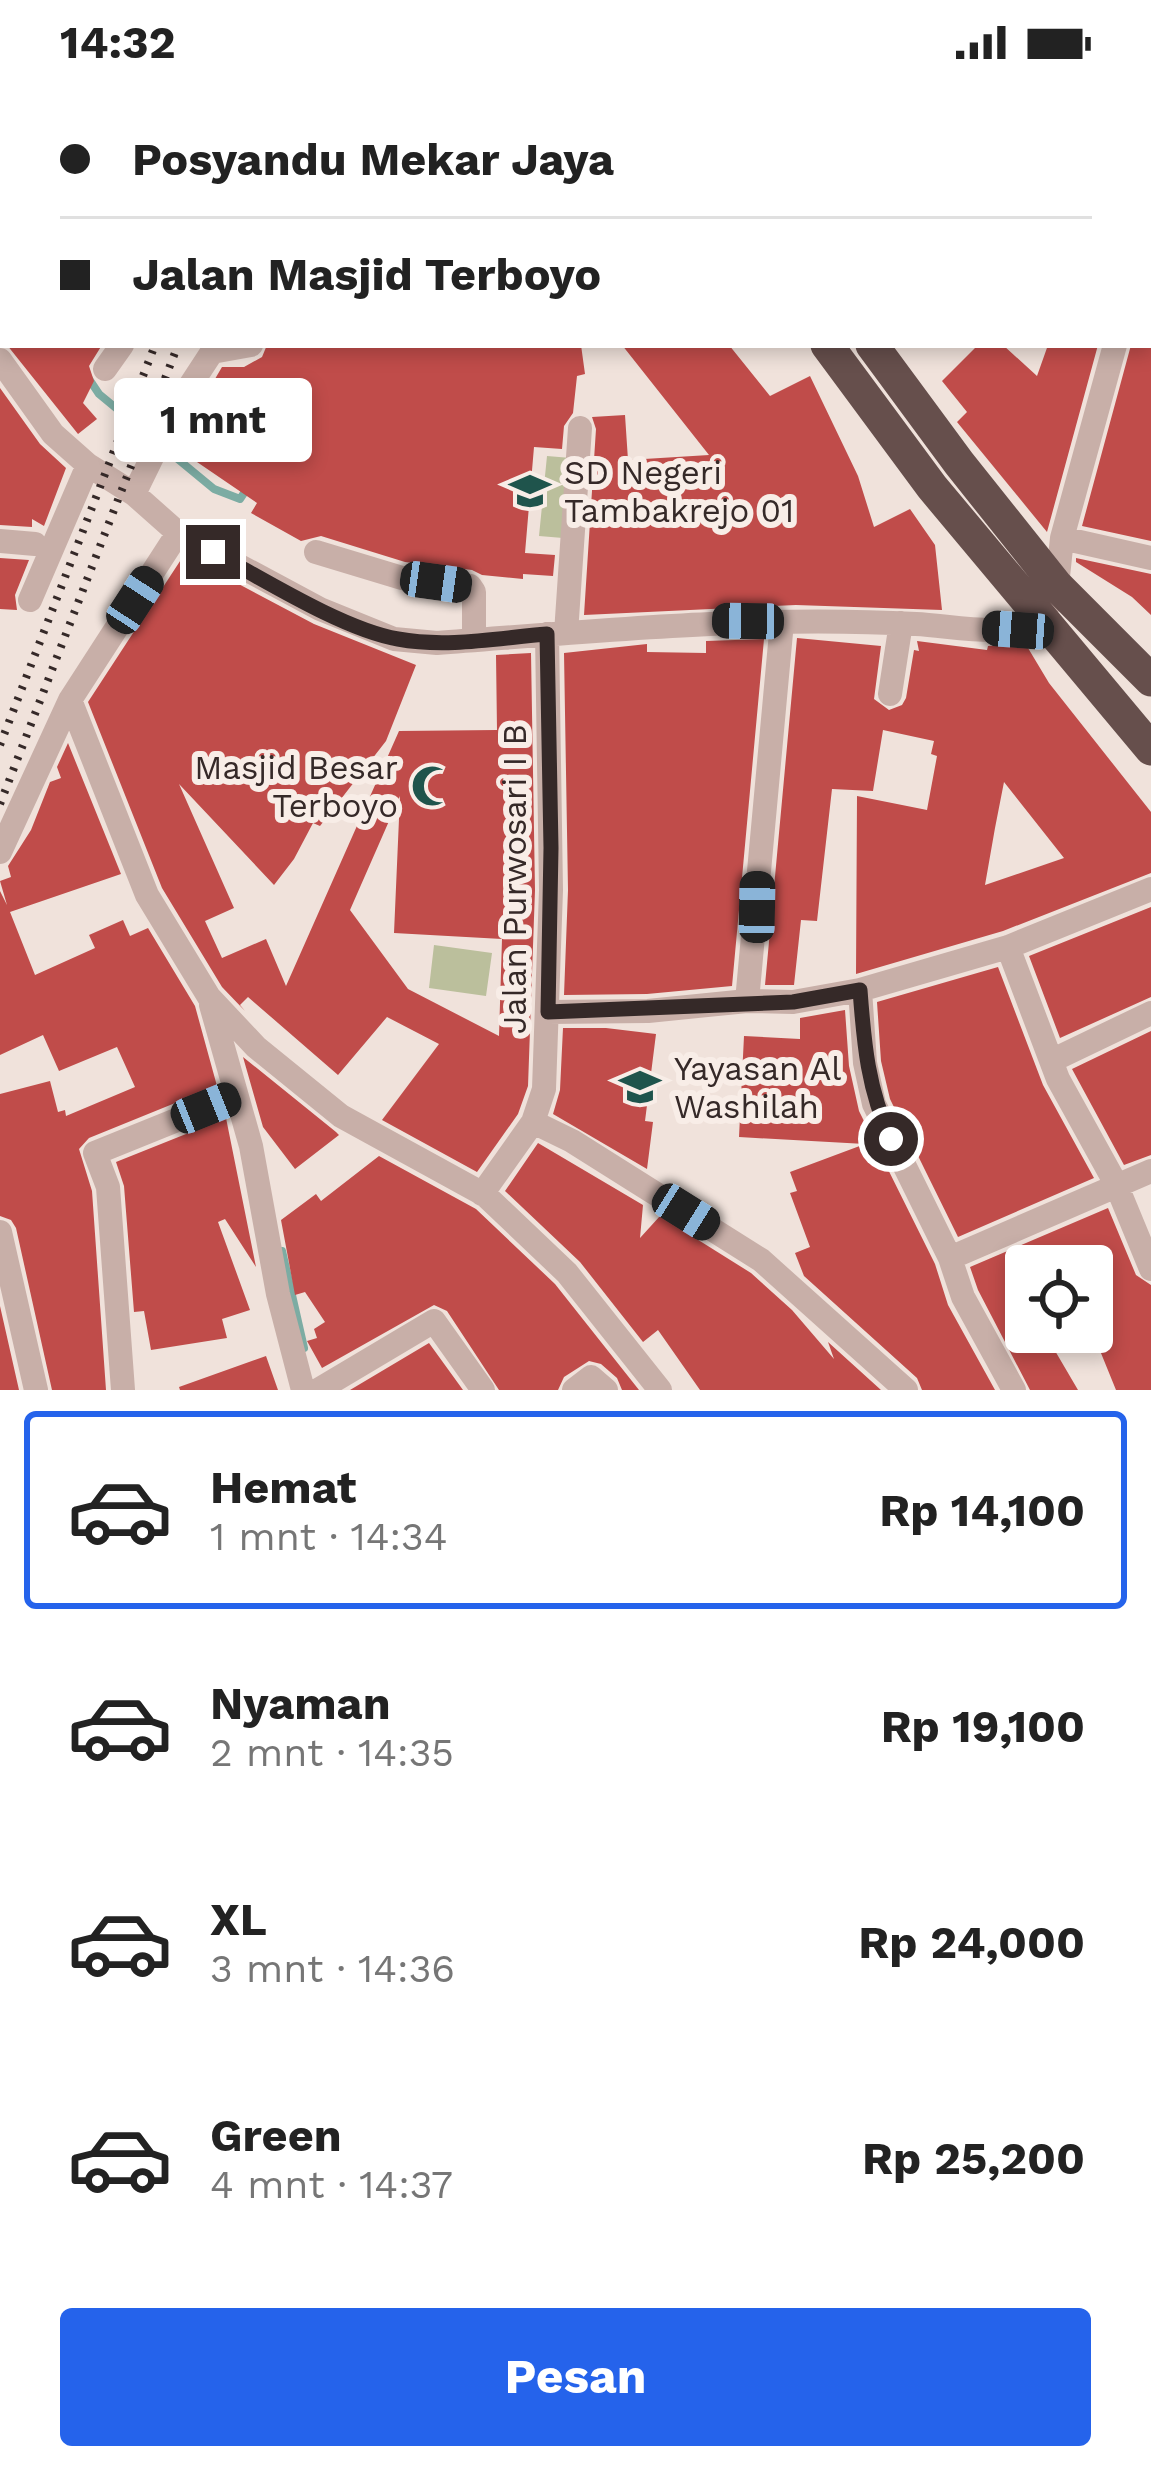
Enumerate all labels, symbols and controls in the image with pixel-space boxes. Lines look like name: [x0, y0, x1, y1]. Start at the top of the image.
text: 14:32: [60, 16, 176, 69]
text: Posyandu Mekar Jaya: [132, 133, 614, 186]
text: Jalan Masjid Terboyo: [132, 248, 601, 301]
callout: 1 mnt: [114, 378, 312, 462]
text: 1 mnt: [160, 397, 266, 442]
place label: SD Negeri Tambakrejo 01: [564, 453, 794, 530]
school or university icon: SD Negeri Tambakrejo 01: [507, 468, 553, 514]
route end: [186, 525, 240, 579]
car: [398, 559, 474, 605]
car: [100, 560, 170, 640]
car: [712, 602, 784, 640]
car: [981, 610, 1055, 650]
street label: Jalan Purwosari I B: [495, 724, 534, 1034]
place label: Masjid Besar Terboyo: [194, 748, 398, 825]
mosque icon: Masjid Besar Terboyo: [409, 763, 455, 809]
car: [738, 871, 776, 943]
place label: Yayasan Al Washilah: [674, 1049, 841, 1126]
school or university icon: Yayasan Al Washilah: [617, 1064, 663, 1110]
car: [166, 1078, 246, 1138]
route start: [864, 1112, 918, 1166]
car: [646, 1178, 726, 1246]
map controls: [1005, 1245, 1113, 1353]
button: locate: [1005, 1245, 1113, 1353]
icon: car: [66, 1456, 174, 1564]
text: Hemat: [210, 1461, 356, 1514]
text: Rp 14,100: [879, 1484, 1085, 1537]
text: 1 mnt · 14:34: [210, 1514, 448, 1559]
icon: car: [66, 1672, 174, 1780]
text: Nyaman: [210, 1677, 391, 1730]
text: Rp 19,100: [881, 1700, 1085, 1753]
text: 2 mnt · 14:35: [210, 1730, 454, 1775]
icon: car: [66, 1888, 174, 1996]
text: XL: [210, 1893, 267, 1946]
text: Rp 24,000: [858, 1916, 1085, 1969]
text: 3 mnt · 14:36: [210, 1946, 455, 1991]
icon: car: [66, 2104, 174, 2212]
text: Green: [210, 2109, 342, 2162]
text: Rp 25,200: [862, 2132, 1085, 2185]
text: 4 mnt · 14:37: [210, 2162, 453, 2207]
button: Pesan: [60, 2308, 1091, 2446]

